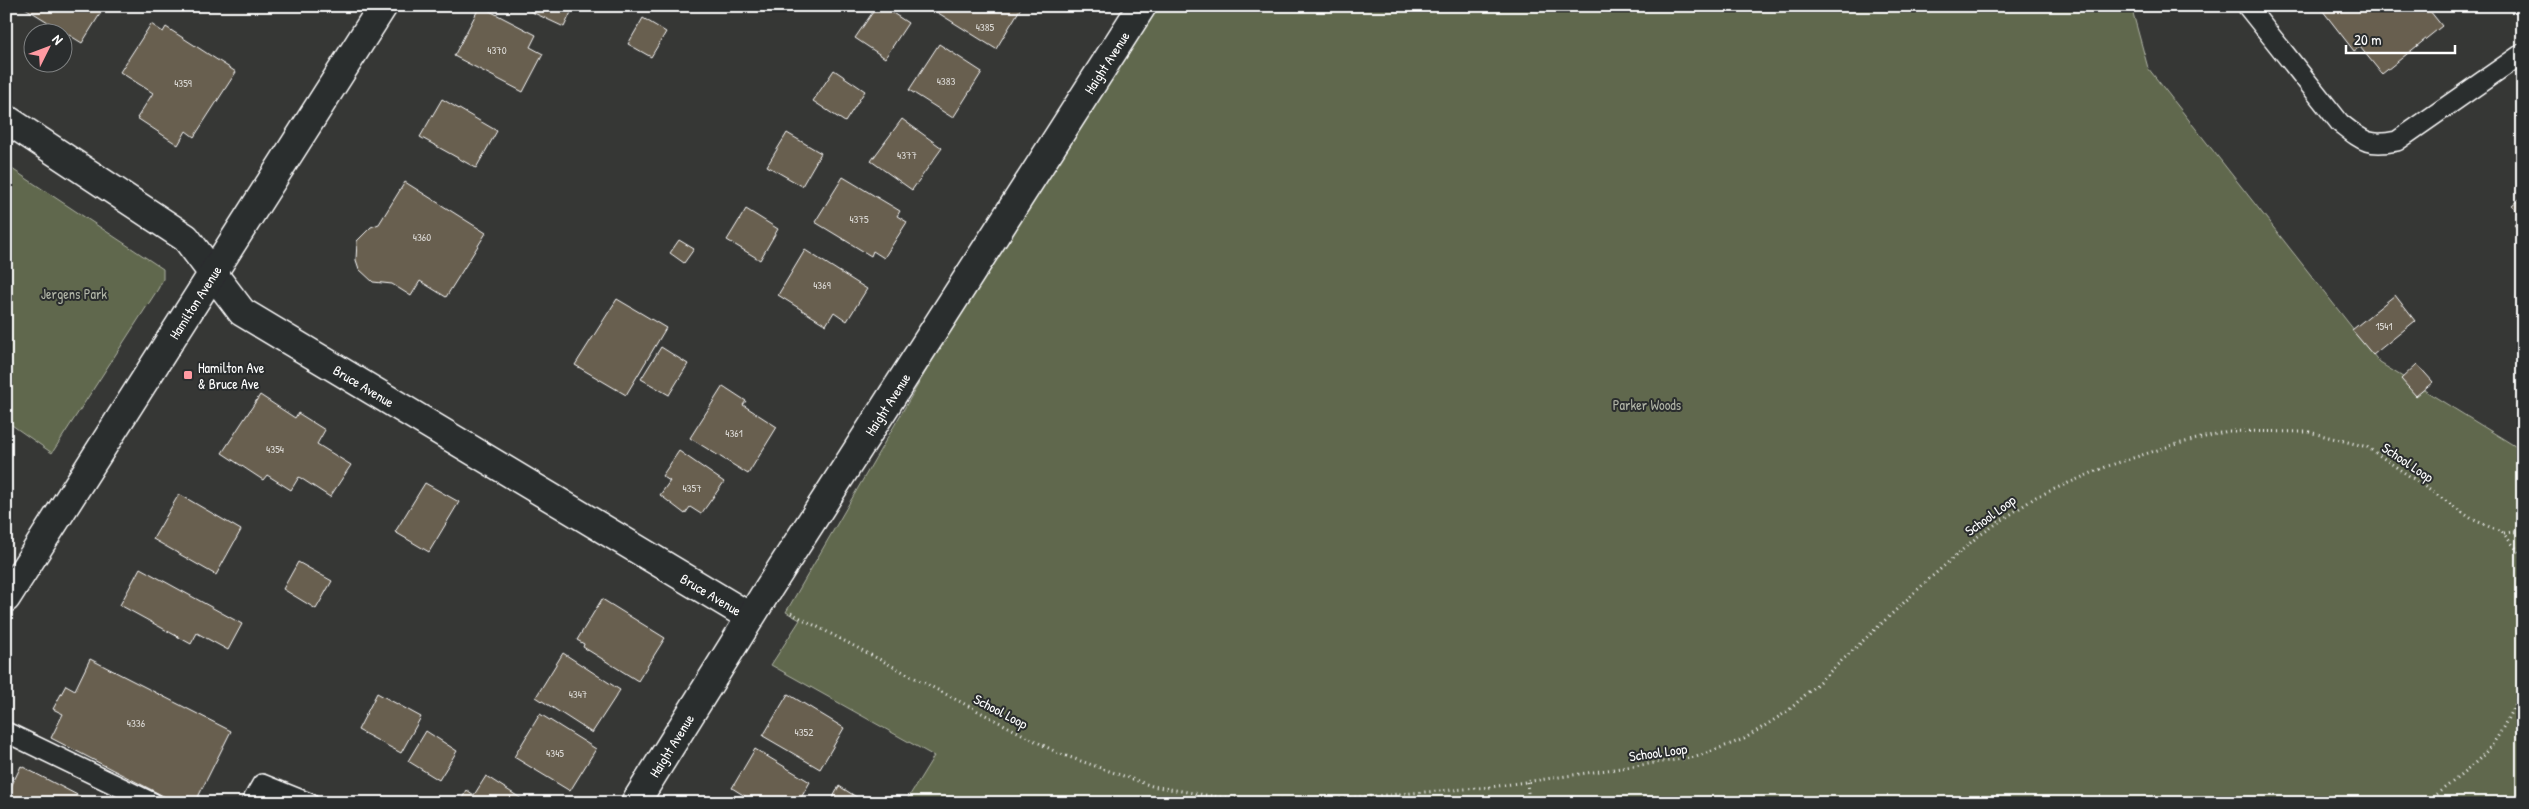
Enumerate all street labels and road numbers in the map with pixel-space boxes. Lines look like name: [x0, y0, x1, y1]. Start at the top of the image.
street label: Haight Avenue: [1079, 27, 1133, 97]
street label: Hamilton Avenue: [164, 261, 225, 342]
street label: Bruce Avenue: [330, 360, 398, 411]
street label: Haight Avenue: [860, 369, 914, 439]
street label: School Loop: [2378, 438, 2438, 487]
street label: School Loop: [1961, 490, 2020, 541]
street label: Bruce Avenue: [677, 568, 746, 620]
street label: School Loop: [970, 689, 1031, 734]
street label: Haight Avenue: [644, 710, 698, 780]
street label: School Loop: [1628, 739, 1688, 766]

